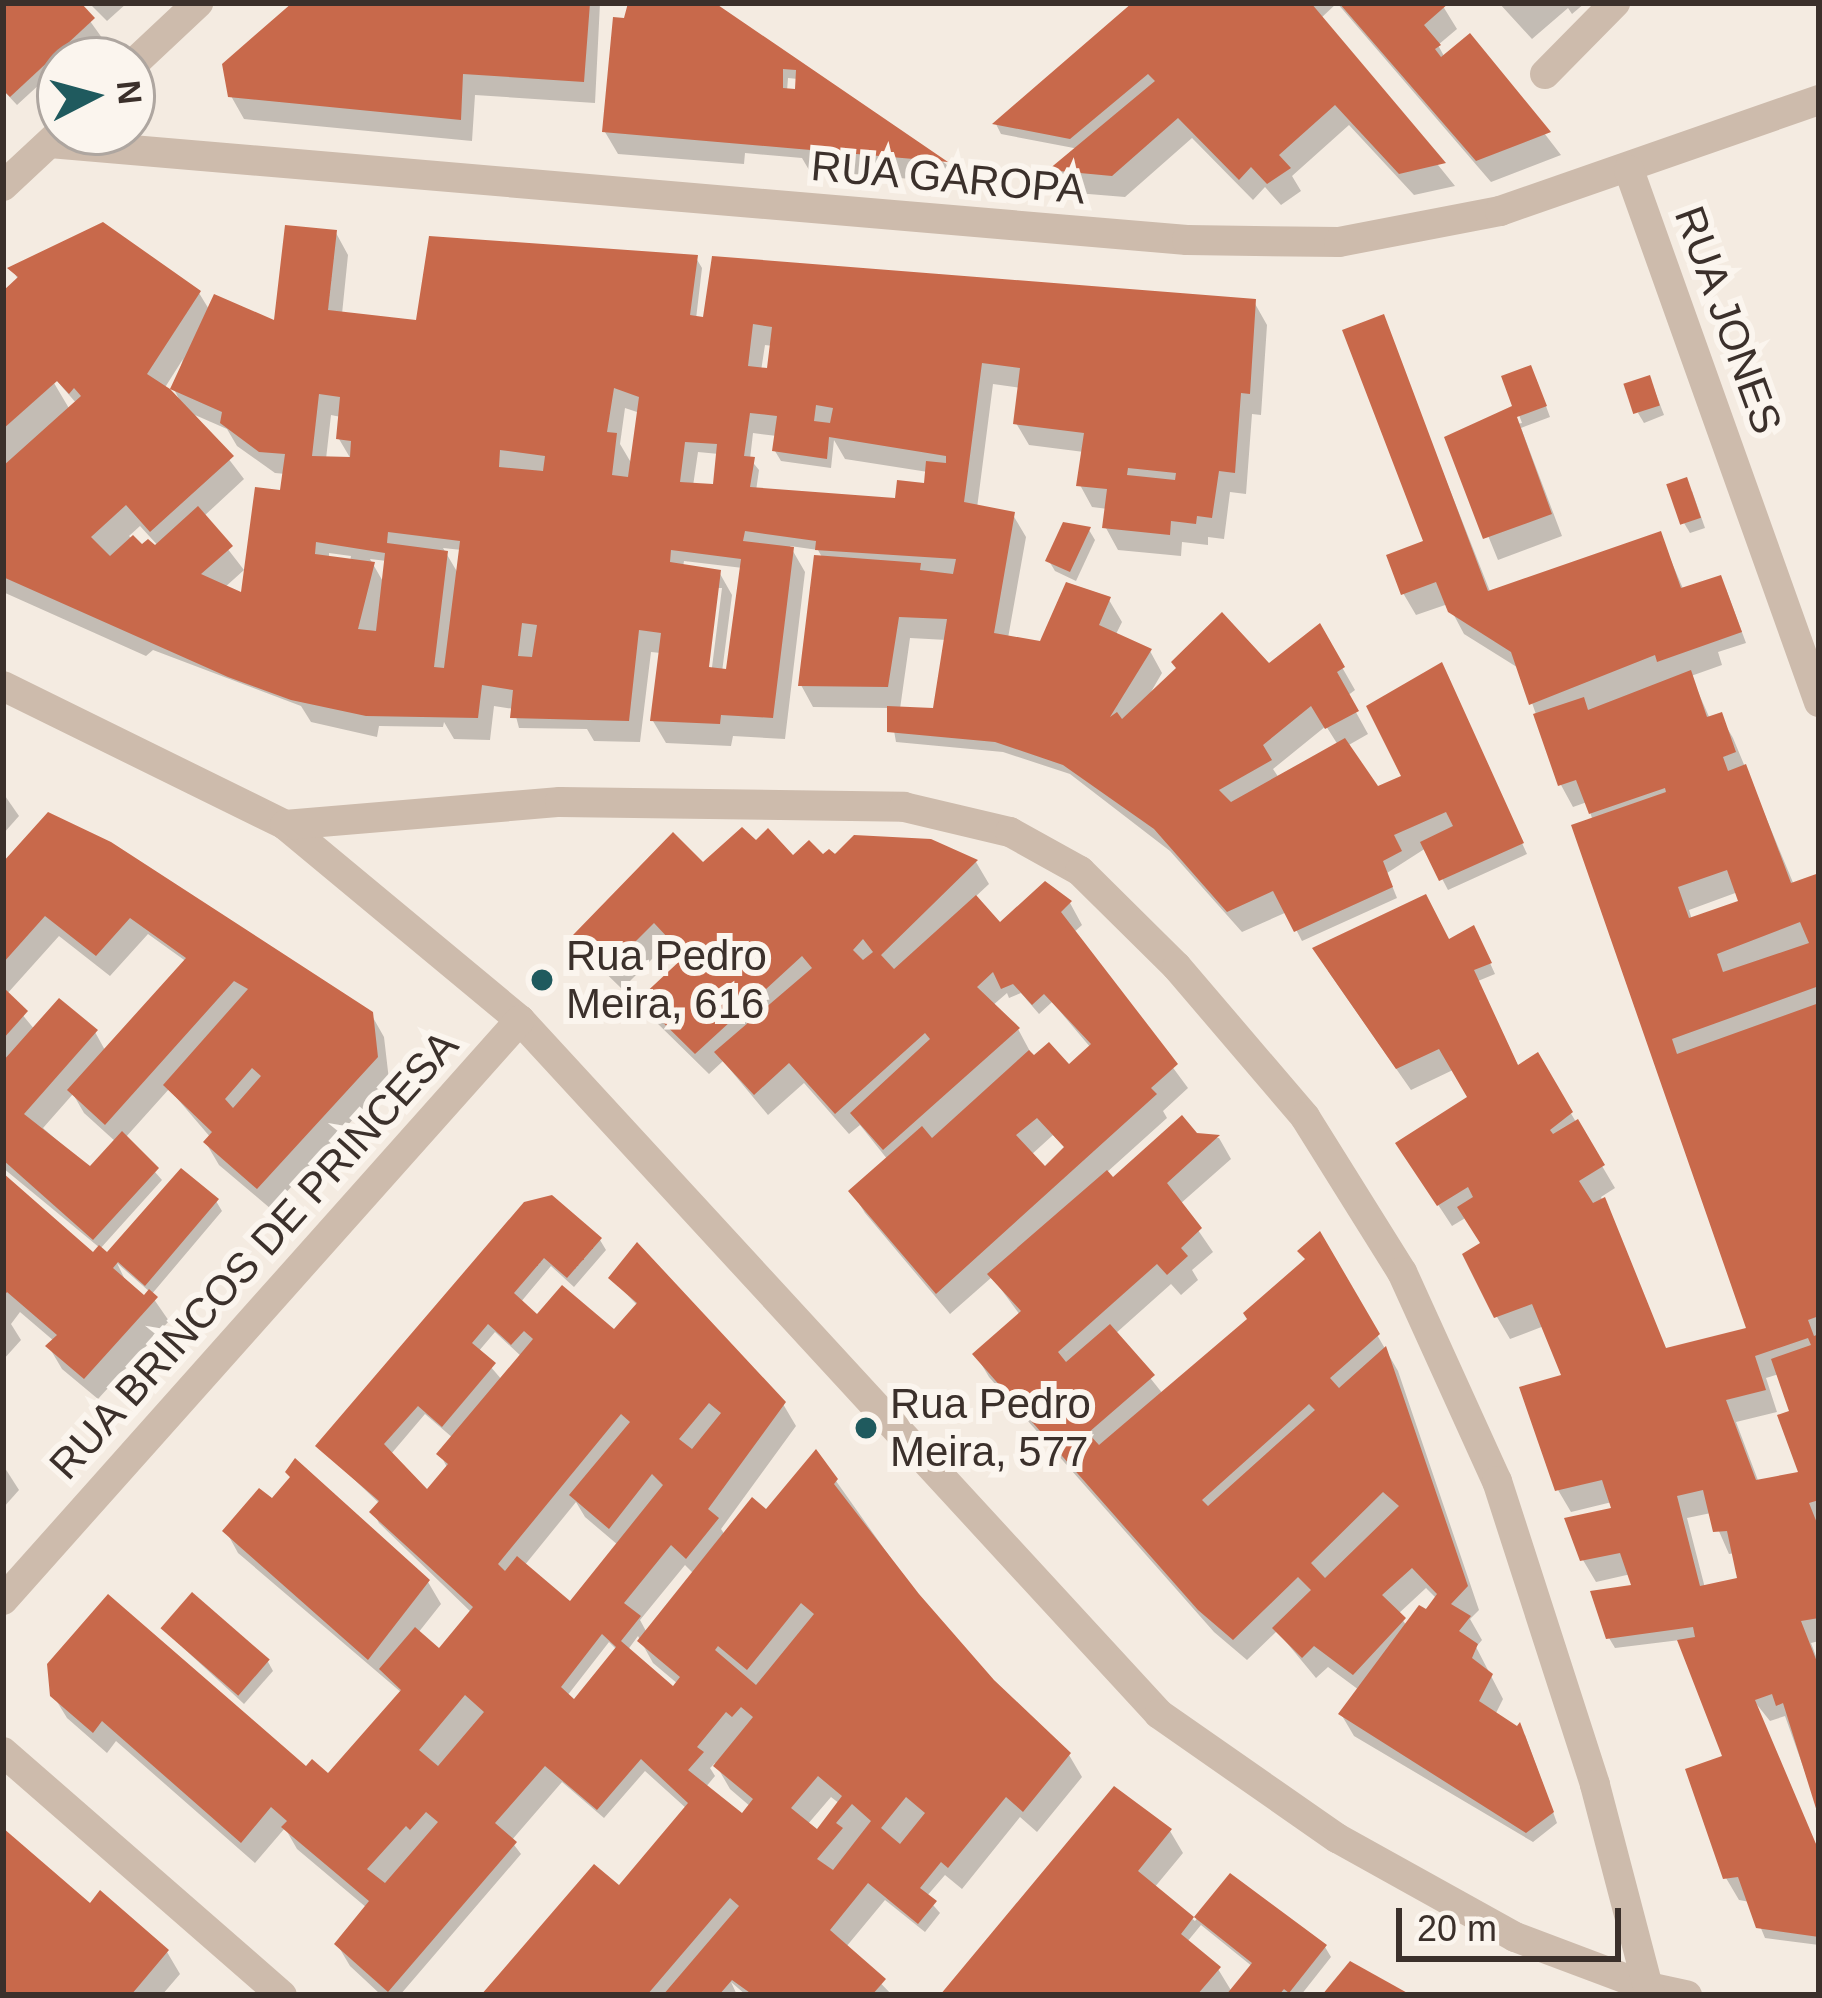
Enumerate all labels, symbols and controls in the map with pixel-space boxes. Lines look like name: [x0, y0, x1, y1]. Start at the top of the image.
north arrow: [36, 36, 156, 156]
text: N: [110, 79, 149, 106]
street label: RUA GAROPA: [808, 141, 1088, 215]
street label: RUA JONES: [1663, 198, 1793, 442]
place label: Rua Pedro Meira, 616: [566, 931, 767, 1030]
marker: Rua Pedro Meira, 616: [529, 967, 555, 993]
street label: RUA BRINCOS DE PRINCESA: [39, 1020, 469, 1490]
place label: Rua Pedro Meira, 577: [890, 1379, 1091, 1478]
marker: Rua Pedro Meira, 577: [853, 1415, 879, 1441]
scale bar: [1402, 1884, 1627, 1958]
text: 20 m: [1417, 1908, 1497, 1949]

